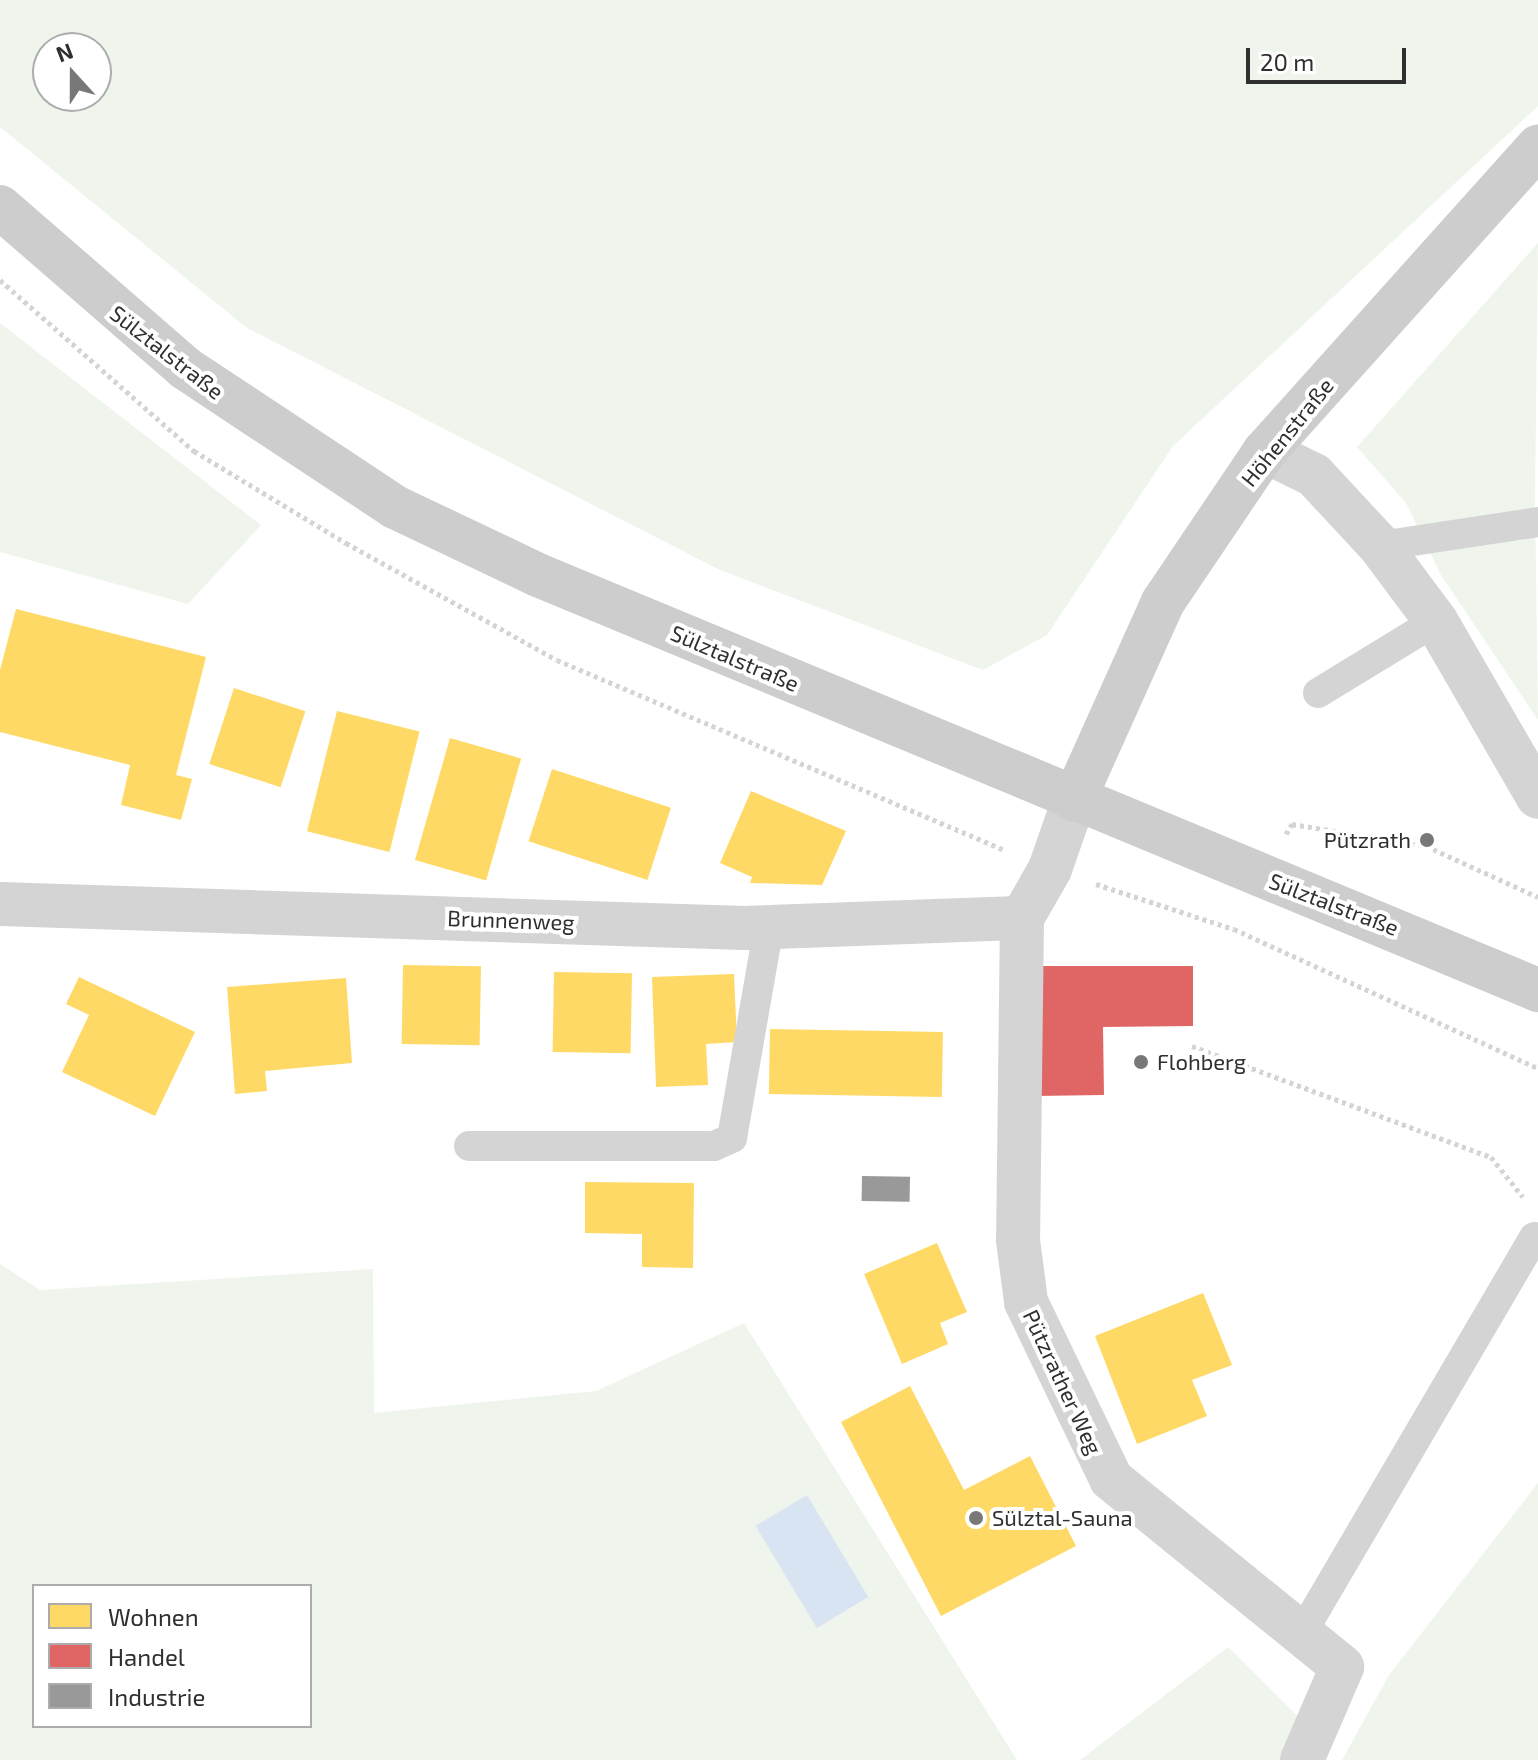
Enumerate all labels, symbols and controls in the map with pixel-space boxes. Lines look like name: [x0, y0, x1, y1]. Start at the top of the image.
north arrow: [32, 32, 112, 112]
scale bar: [1250, 32, 1410, 82]
text: N: [52, 36, 76, 66]
text: 20 m: [1260, 47, 1314, 76]
street label: Sülztalstraße: [105, 300, 229, 404]
street label: Höhenstraße: [1235, 373, 1339, 491]
street label: Sülztalstraße: [667, 619, 803, 697]
place label: Pützrath: [1324, 827, 1411, 853]
marker: Pützrath: [1418, 831, 1436, 849]
street label: Sülztalstraße: [1265, 867, 1403, 941]
street label: Brunnenweg: [447, 905, 575, 935]
place label: Flohberg: [1157, 1049, 1246, 1075]
marker: Flohberg: [1132, 1053, 1150, 1071]
street label: Pützrather Weg: [1018, 1305, 1108, 1459]
place label: Sülztal-Sauna: [992, 1505, 1133, 1531]
marker: Sülztal-Sauna: [967, 1509, 985, 1527]
legend: [32, 1584, 312, 1728]
text: Wohnen: [108, 1602, 199, 1631]
text: Handel: [108, 1642, 185, 1671]
text: Industrie: [108, 1682, 205, 1711]

